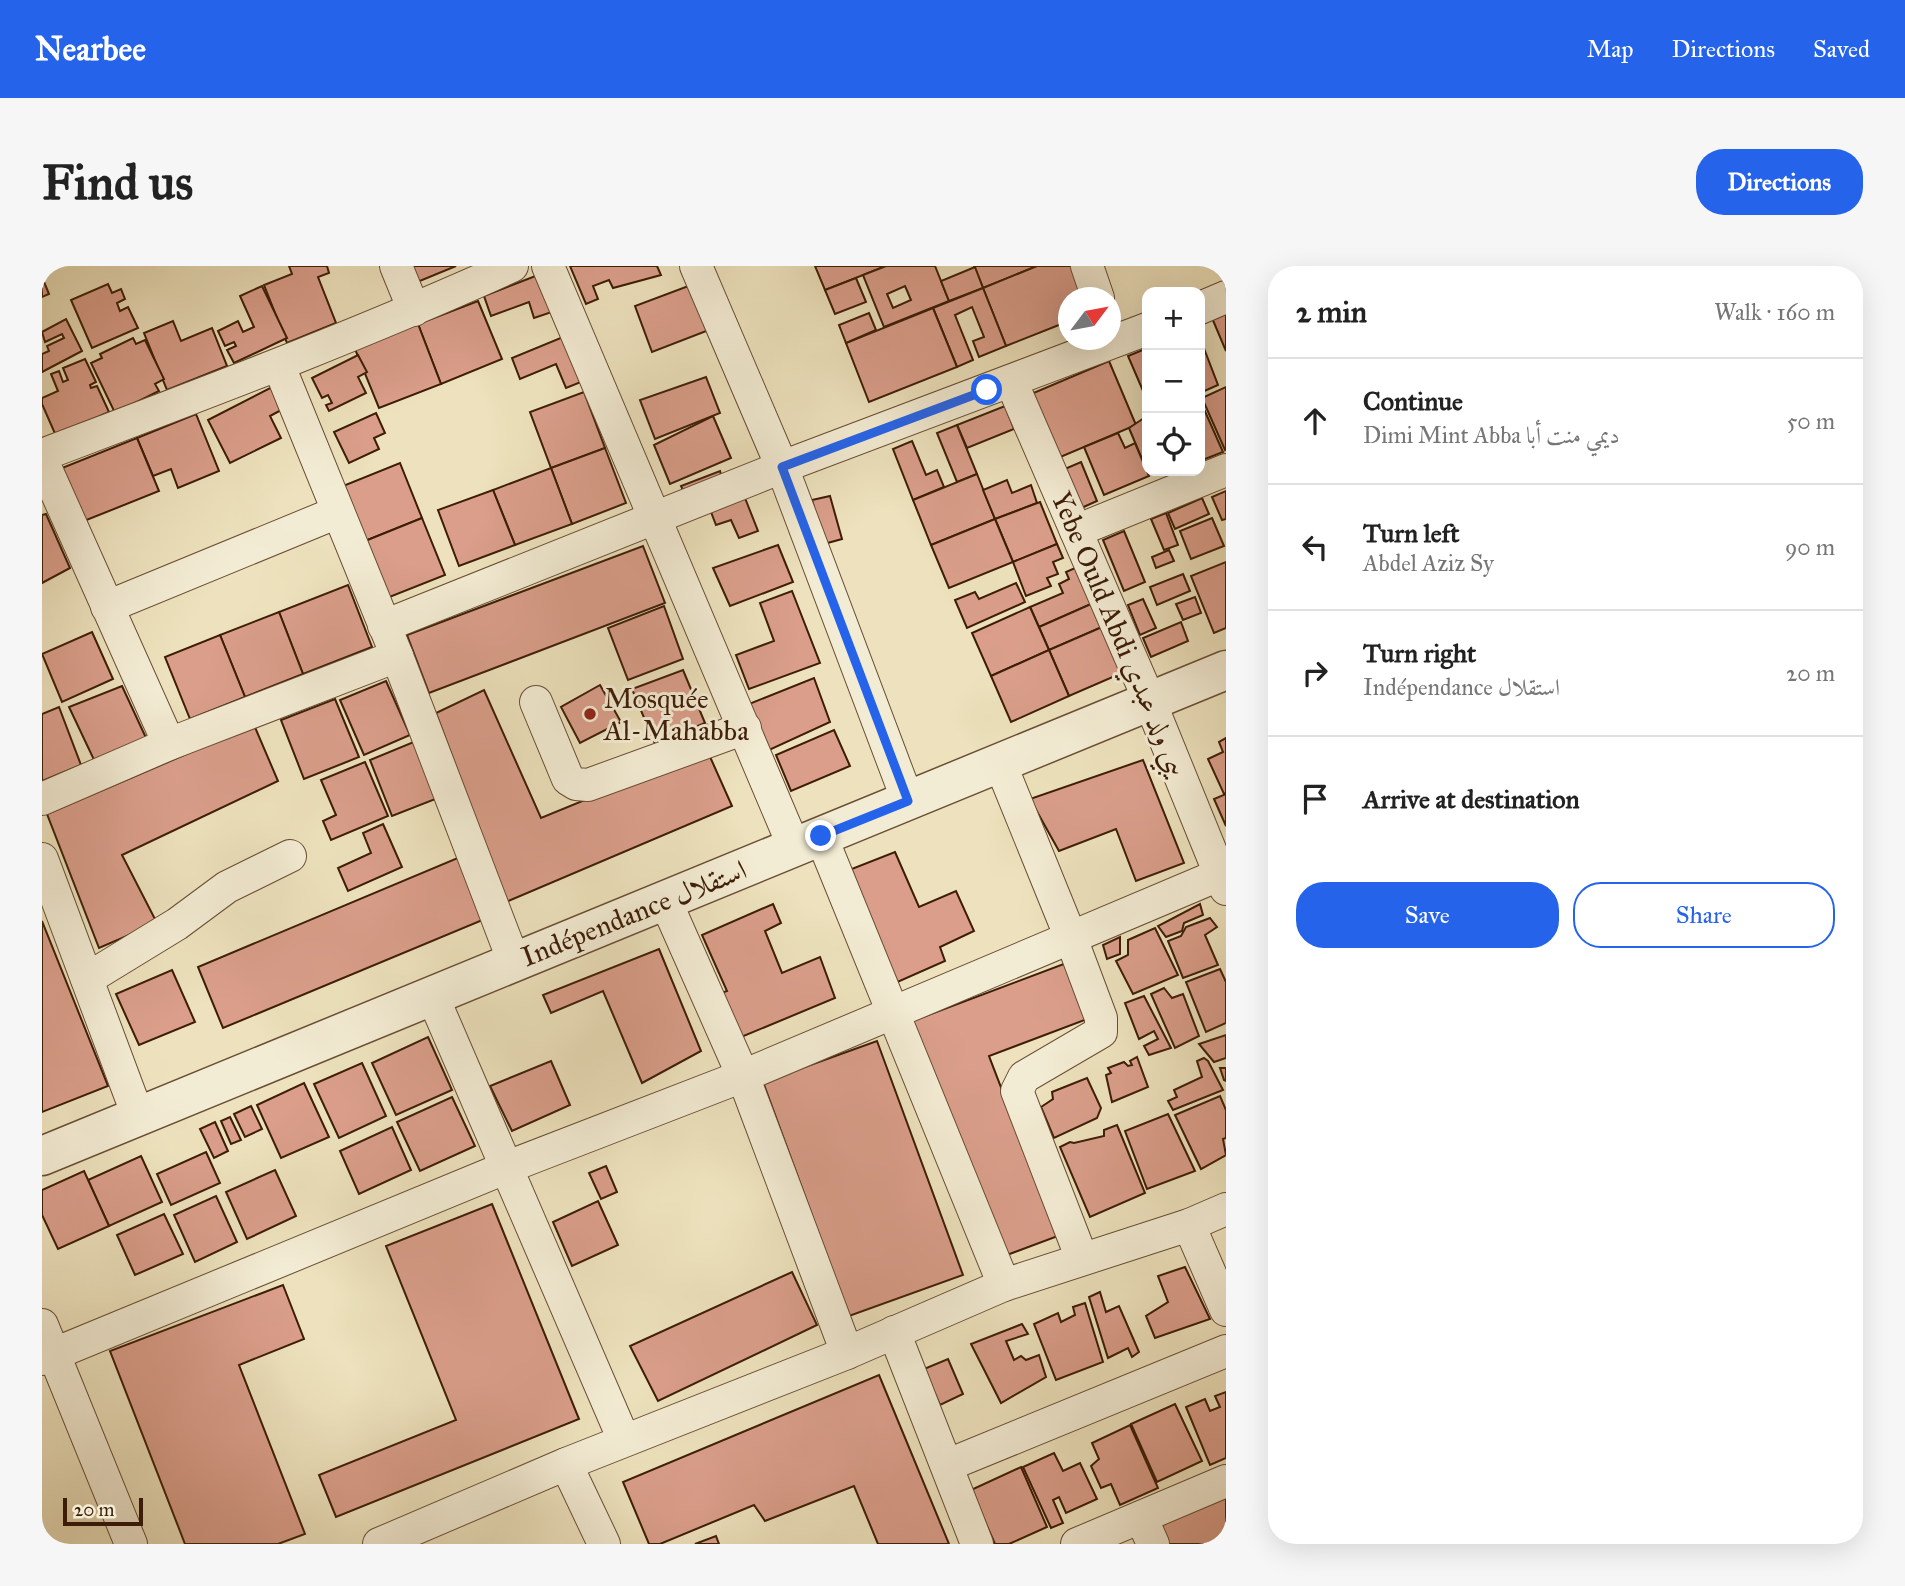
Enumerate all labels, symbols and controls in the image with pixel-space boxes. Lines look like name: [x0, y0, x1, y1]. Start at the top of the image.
text: Nearbee: [35, 29, 146, 69]
text: Map: [1587, 34, 1634, 64]
text: Directions: [1672, 34, 1775, 64]
text: Saved: [1813, 34, 1870, 64]
button: Directions: [1696, 149, 1863, 215]
text: Find us: [42, 153, 193, 212]
north arrow: [1058, 287, 1121, 350]
map controls: [1142, 287, 1205, 476]
button: +: [1142, 287, 1205, 350]
text: 2 min: [1296, 294, 1367, 330]
text: Walk · 160 m: [1714, 298, 1835, 326]
button: −: [1142, 350, 1205, 413]
route start: [971, 374, 1002, 405]
text: Continue: [1363, 385, 1463, 417]
icon: ahead: [1296, 402, 1334, 440]
text: 50 m: [1787, 407, 1835, 435]
button: locate: [1142, 413, 1205, 476]
text: Dimi Mint Abba ديمي منت أبا: [1363, 421, 1620, 449]
street label: Yebe Ould Abdi يبي ولد عبدي: [1037, 486, 1196, 785]
text: Turn left: [1363, 517, 1459, 549]
icon: left: [1296, 528, 1334, 566]
text: 90 m: [1785, 533, 1835, 561]
text: Abdel Aziz Sy: [1363, 549, 1494, 577]
text: Turn right: [1363, 637, 1476, 669]
icon: right: [1296, 654, 1334, 692]
text: 20 m: [1786, 659, 1835, 687]
text: Indépendance استقلال: [1363, 673, 1560, 701]
place label: Mosquée Al-Mahabba: [603, 681, 749, 748]
marker: Mosquée Al-Mahabba: [582, 706, 598, 722]
icon: arrive: [1296, 780, 1334, 818]
text: Arrive at destination: [1363, 783, 1580, 815]
route end: [805, 820, 836, 851]
street label: Indépendance استقلال: [516, 852, 752, 974]
button: Save: [1296, 882, 1559, 948]
button: Share: [1573, 882, 1835, 948]
scale bar: [63, 1495, 144, 1527]
text: 20 m: [74, 1498, 115, 1521]

